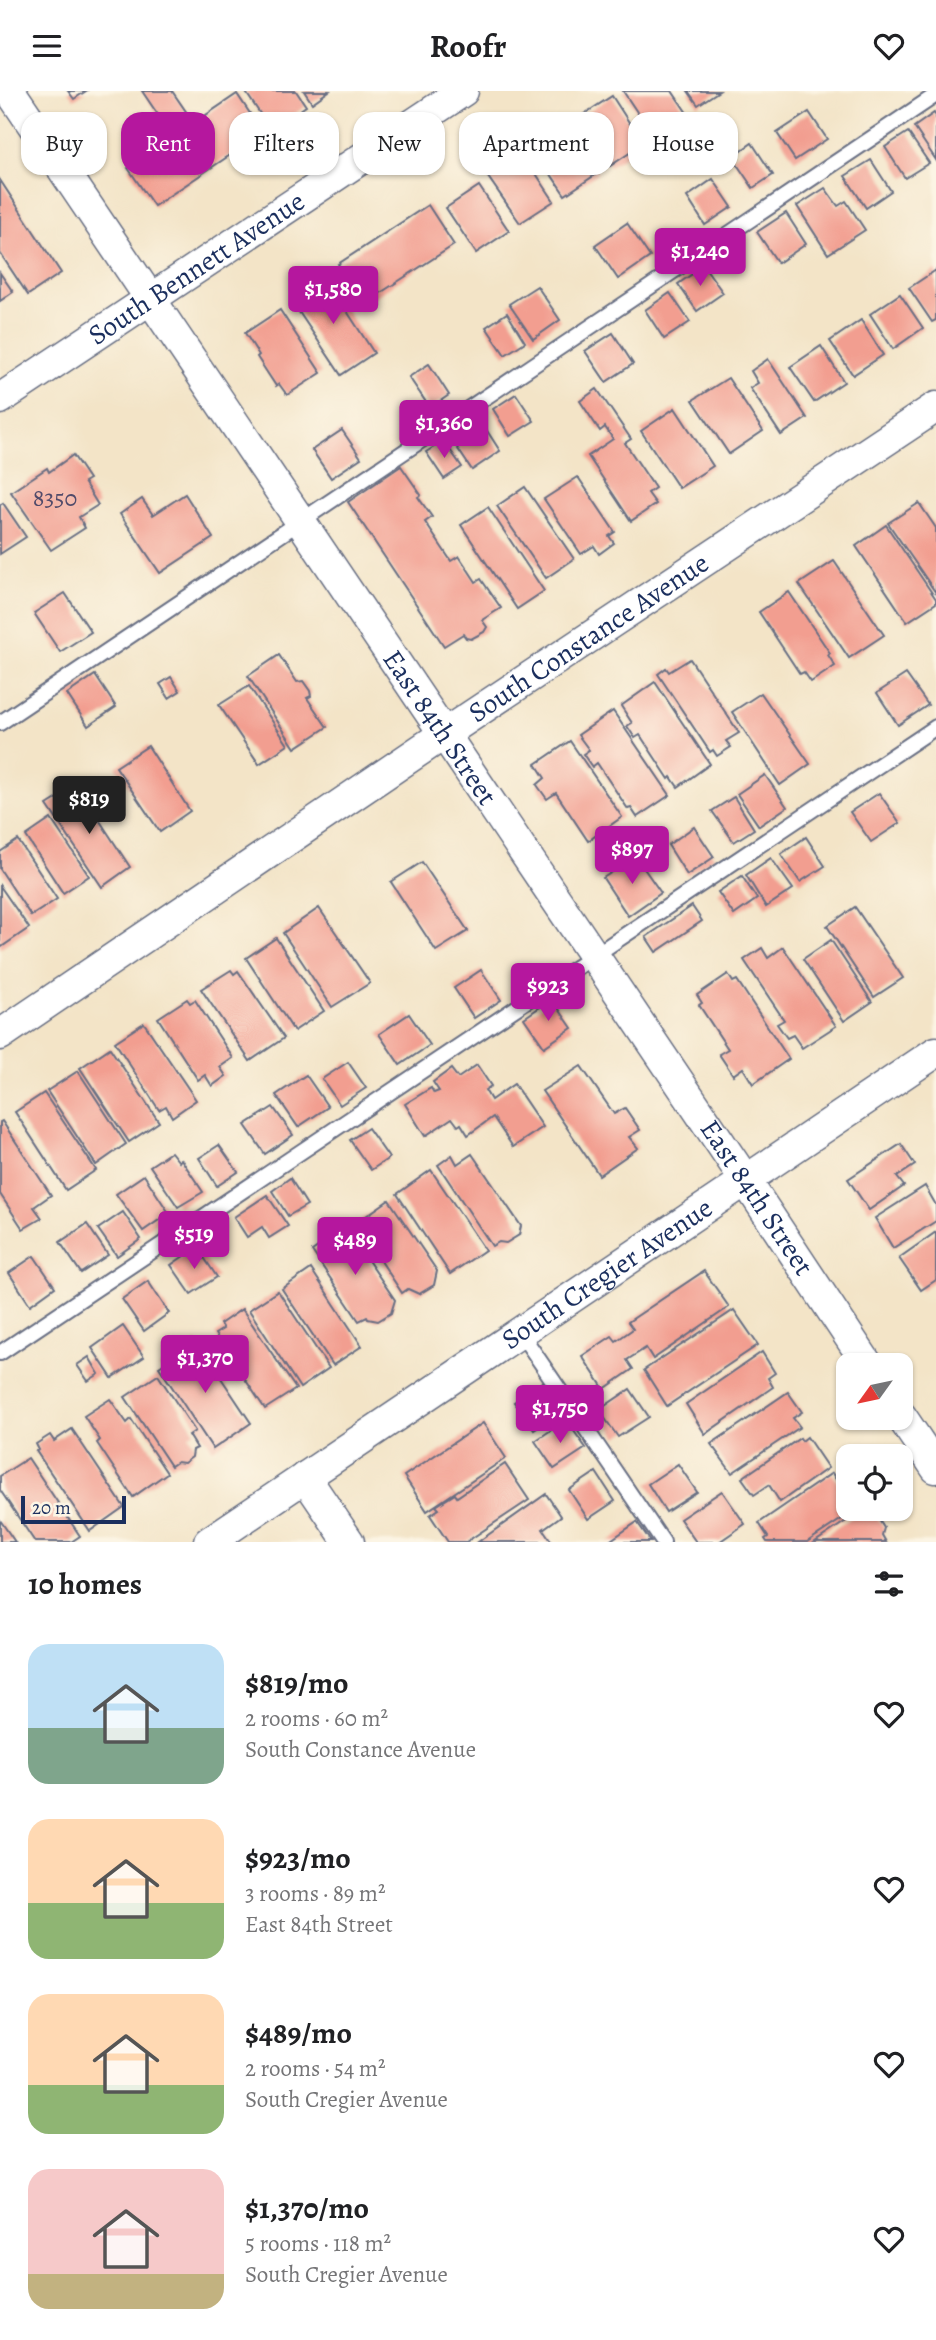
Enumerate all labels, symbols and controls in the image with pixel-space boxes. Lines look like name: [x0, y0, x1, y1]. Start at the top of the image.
text: Roofr: [430, 24, 506, 68]
icon: menu: [28, 27, 66, 65]
icon: heart: [870, 27, 908, 65]
chip: Buy: [21, 112, 107, 175]
chip: Rent: [121, 112, 215, 175]
chip: Filters: [229, 112, 339, 175]
chip: New: [353, 112, 445, 175]
chip: Apartment: [459, 112, 614, 175]
chip: House: [628, 112, 738, 175]
street label: South Bennett Avenue: [81, 182, 312, 354]
pin: $1,240: [643, 229, 757, 288]
text: $1,240: [671, 235, 729, 266]
pin: $1,580: [276, 267, 390, 326]
text: $1,580: [304, 273, 362, 304]
pin: $1,360: [387, 401, 501, 460]
text: $1,360: [415, 407, 473, 438]
house number: 8350: [33, 482, 77, 514]
street label: South Constance Avenue: [461, 544, 716, 732]
street label: East 84th Street: [374, 642, 506, 813]
pin: $819: [48, 777, 130, 836]
text: $819: [69, 783, 109, 814]
pin: $897: [591, 827, 673, 886]
text: $897: [611, 833, 653, 864]
pin: $923: [507, 963, 589, 1023]
text: $923: [527, 970, 569, 1001]
street label: East 84th Street: [691, 1112, 823, 1283]
street label: South Cregier Avenue: [494, 1189, 720, 1359]
pin: $519: [153, 1211, 235, 1271]
pin: $489: [314, 1217, 396, 1277]
text: $519: [174, 1218, 214, 1249]
text: $489: [333, 1224, 377, 1255]
pin: $1,370: [148, 1335, 262, 1395]
text: $1,370: [177, 1342, 233, 1373]
north arrow: [836, 1353, 914, 1430]
map controls: [836, 1353, 913, 1521]
pin: $1,750: [503, 1385, 617, 1445]
text: $1,750: [532, 1392, 588, 1423]
button: locate: [836, 1444, 913, 1521]
scale bar: [21, 1493, 126, 1525]
text: 20 m: [32, 1495, 71, 1521]
text: 10 homes: [28, 1564, 142, 1604]
icon: filters: [870, 1565, 908, 1603]
text: $819/mo: [245, 1663, 349, 1703]
icon: home: [84, 1672, 168, 1756]
icon: heart: [870, 1695, 908, 1733]
text: 2 rooms · 60 m²: [245, 1703, 388, 1734]
text: South Constance Avenue: [245, 1734, 476, 1765]
text: $923/mo: [245, 1838, 351, 1878]
icon: home: [84, 1847, 168, 1931]
icon: heart: [870, 1870, 908, 1908]
text: 3 rooms · 89 m²: [245, 1878, 386, 1909]
text: East 84th Street: [245, 1909, 393, 1940]
text: $489/mo: [245, 2013, 352, 2053]
icon: home: [84, 2022, 168, 2106]
icon: heart: [870, 2045, 908, 2083]
text: 2 rooms · 54 m²: [245, 2053, 386, 2084]
text: South Cregier Avenue: [245, 2084, 448, 2115]
text: $1,370/mo: [245, 2188, 369, 2228]
icon: home: [84, 2197, 168, 2281]
icon: heart: [870, 2220, 908, 2258]
text: 5 rooms · 118 m²: [245, 2228, 391, 2259]
text: South Cregier Avenue: [245, 2259, 448, 2290]

